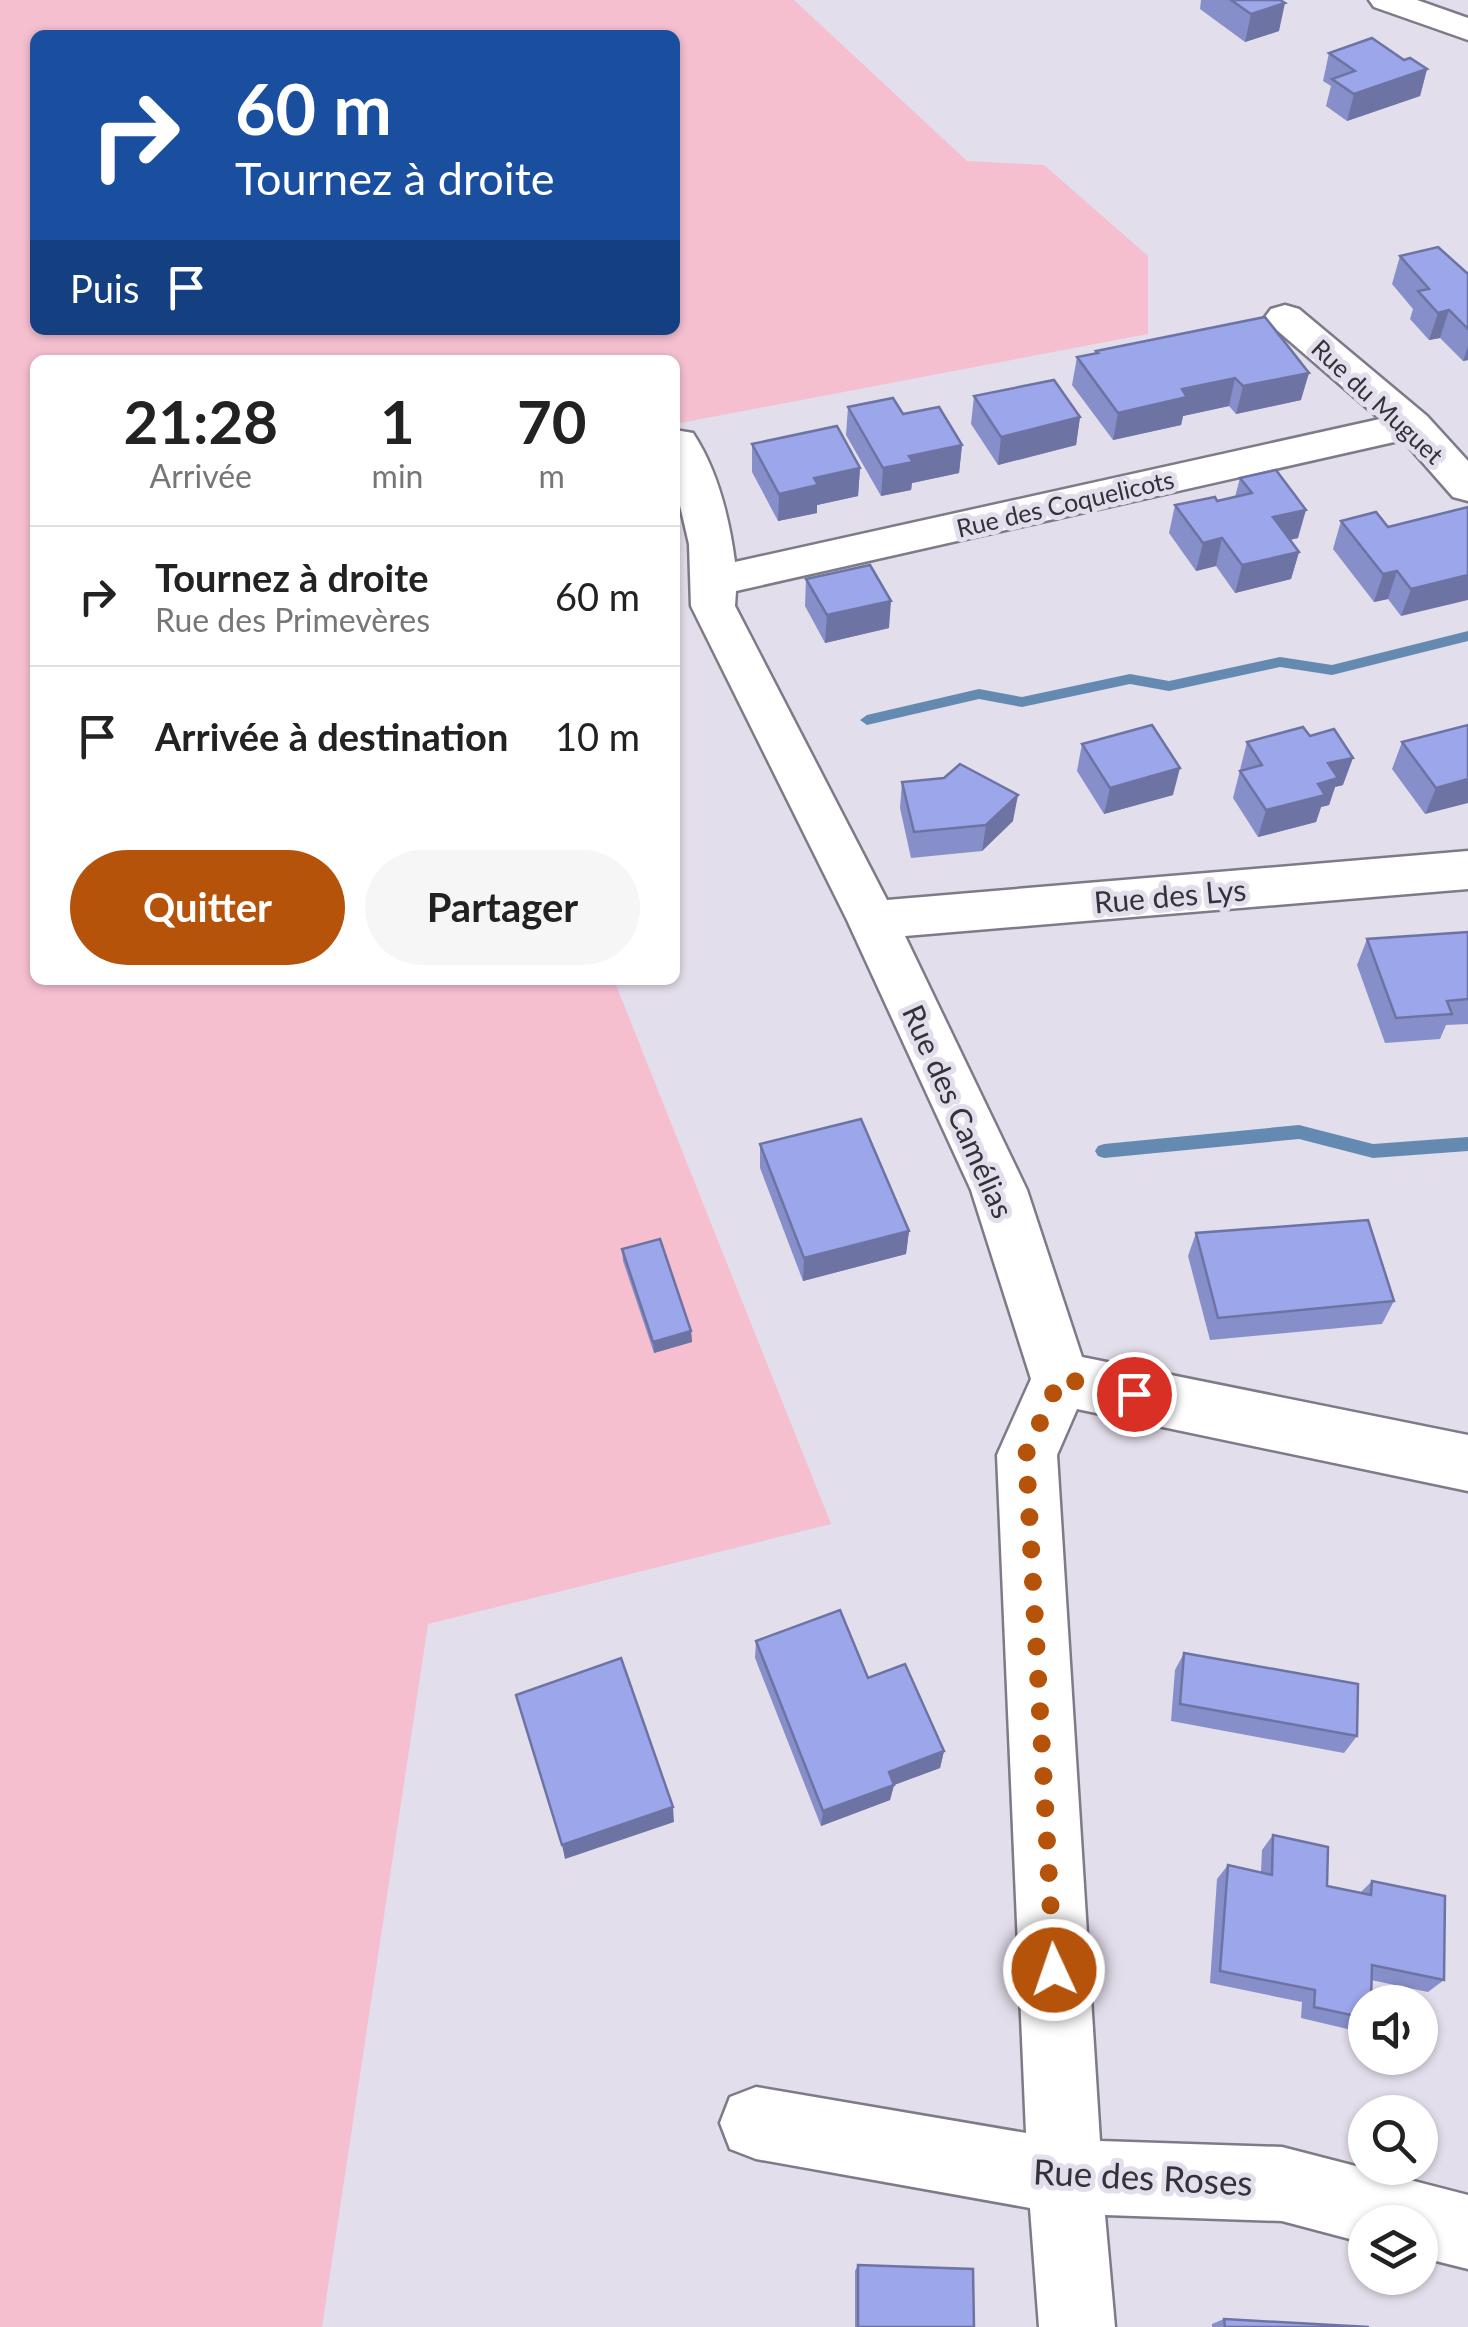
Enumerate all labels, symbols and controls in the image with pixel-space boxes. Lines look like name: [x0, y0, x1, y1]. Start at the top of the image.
text: 60 m: [235, 66, 392, 150]
icon: right: [70, 70, 200, 200]
text: Tournez à droite: [235, 151, 554, 205]
icon: arrive: [159, 260, 214, 315]
text: Puis: [70, 265, 139, 311]
street label: Rue du Muguet: [1306, 332, 1450, 470]
text: 21:28: [123, 385, 278, 457]
text: 1: [380, 385, 415, 457]
text: 70: [517, 385, 587, 457]
text: Arrivée: [150, 456, 252, 495]
text: min: [372, 456, 423, 495]
text: m: [539, 456, 565, 495]
street label: Rue des Coquelicots: [953, 463, 1177, 543]
text: Tournez à droite: [155, 554, 429, 600]
icon: right: [70, 569, 125, 624]
text: 60 m: [555, 573, 640, 619]
text: Rue des Primevères: [155, 600, 430, 639]
icon: arrive: [70, 709, 125, 764]
text: Arrivée à destination: [155, 713, 508, 759]
text: 10 m: [555, 713, 640, 759]
button: Quitter: [70, 850, 345, 965]
button: Partager: [365, 850, 640, 965]
street label: Rue des Lys: [1092, 870, 1248, 920]
street label: Rue des Camélias: [896, 999, 1022, 1223]
pin: [1092, 1352, 1177, 1437]
icon: arrive: [1107, 1367, 1162, 1422]
position arrow: [1002, 1918, 1106, 2022]
map controls: [1348, 1985, 1438, 2295]
button: sound: [1348, 1985, 1438, 2075]
button: search: [1348, 2095, 1438, 2185]
street label: Rue des Roses: [1032, 2149, 1254, 2203]
button: layers: [1348, 2205, 1438, 2295]

